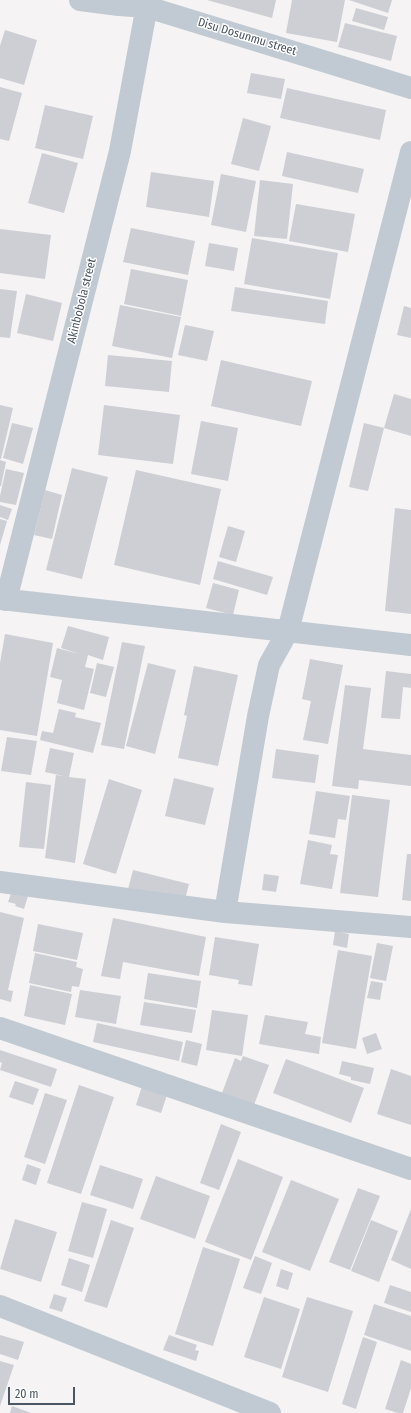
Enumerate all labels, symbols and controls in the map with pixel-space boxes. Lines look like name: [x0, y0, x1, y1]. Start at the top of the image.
street label: Disu Dosunmu street: [196, 15, 298, 59]
street label: Akinbobola street: [64, 257, 100, 345]
scale bar: [10, 1379, 77, 1405]
text: 20 m: [15, 1387, 39, 1401]

